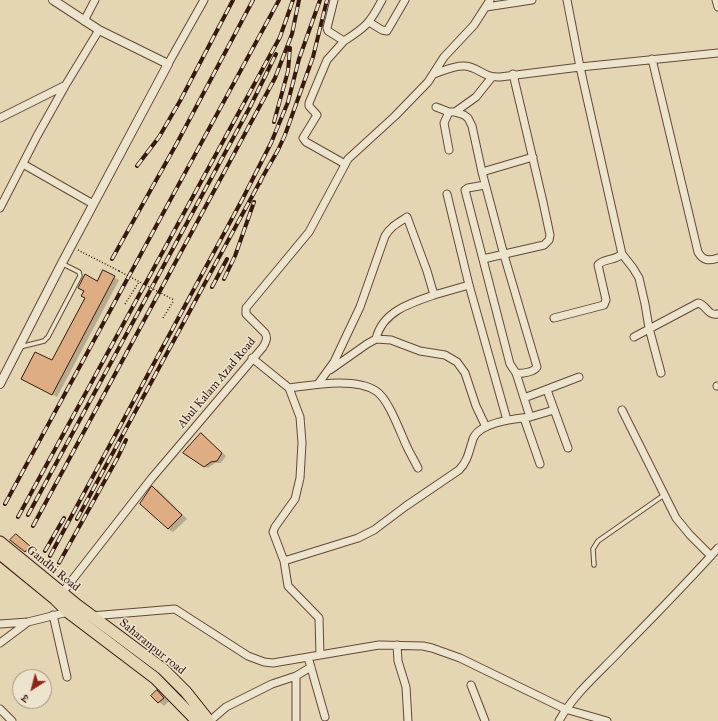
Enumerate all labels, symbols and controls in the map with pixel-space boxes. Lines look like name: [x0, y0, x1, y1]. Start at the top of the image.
street label: Abul Kalam Azad Road: [175, 335, 259, 431]
street label: Gandhi Road: [23, 543, 83, 595]
street label: Saharanpur road: [116, 616, 188, 678]
north arrow: [12, 669, 52, 709]
text: उ: [19, 691, 31, 705]

